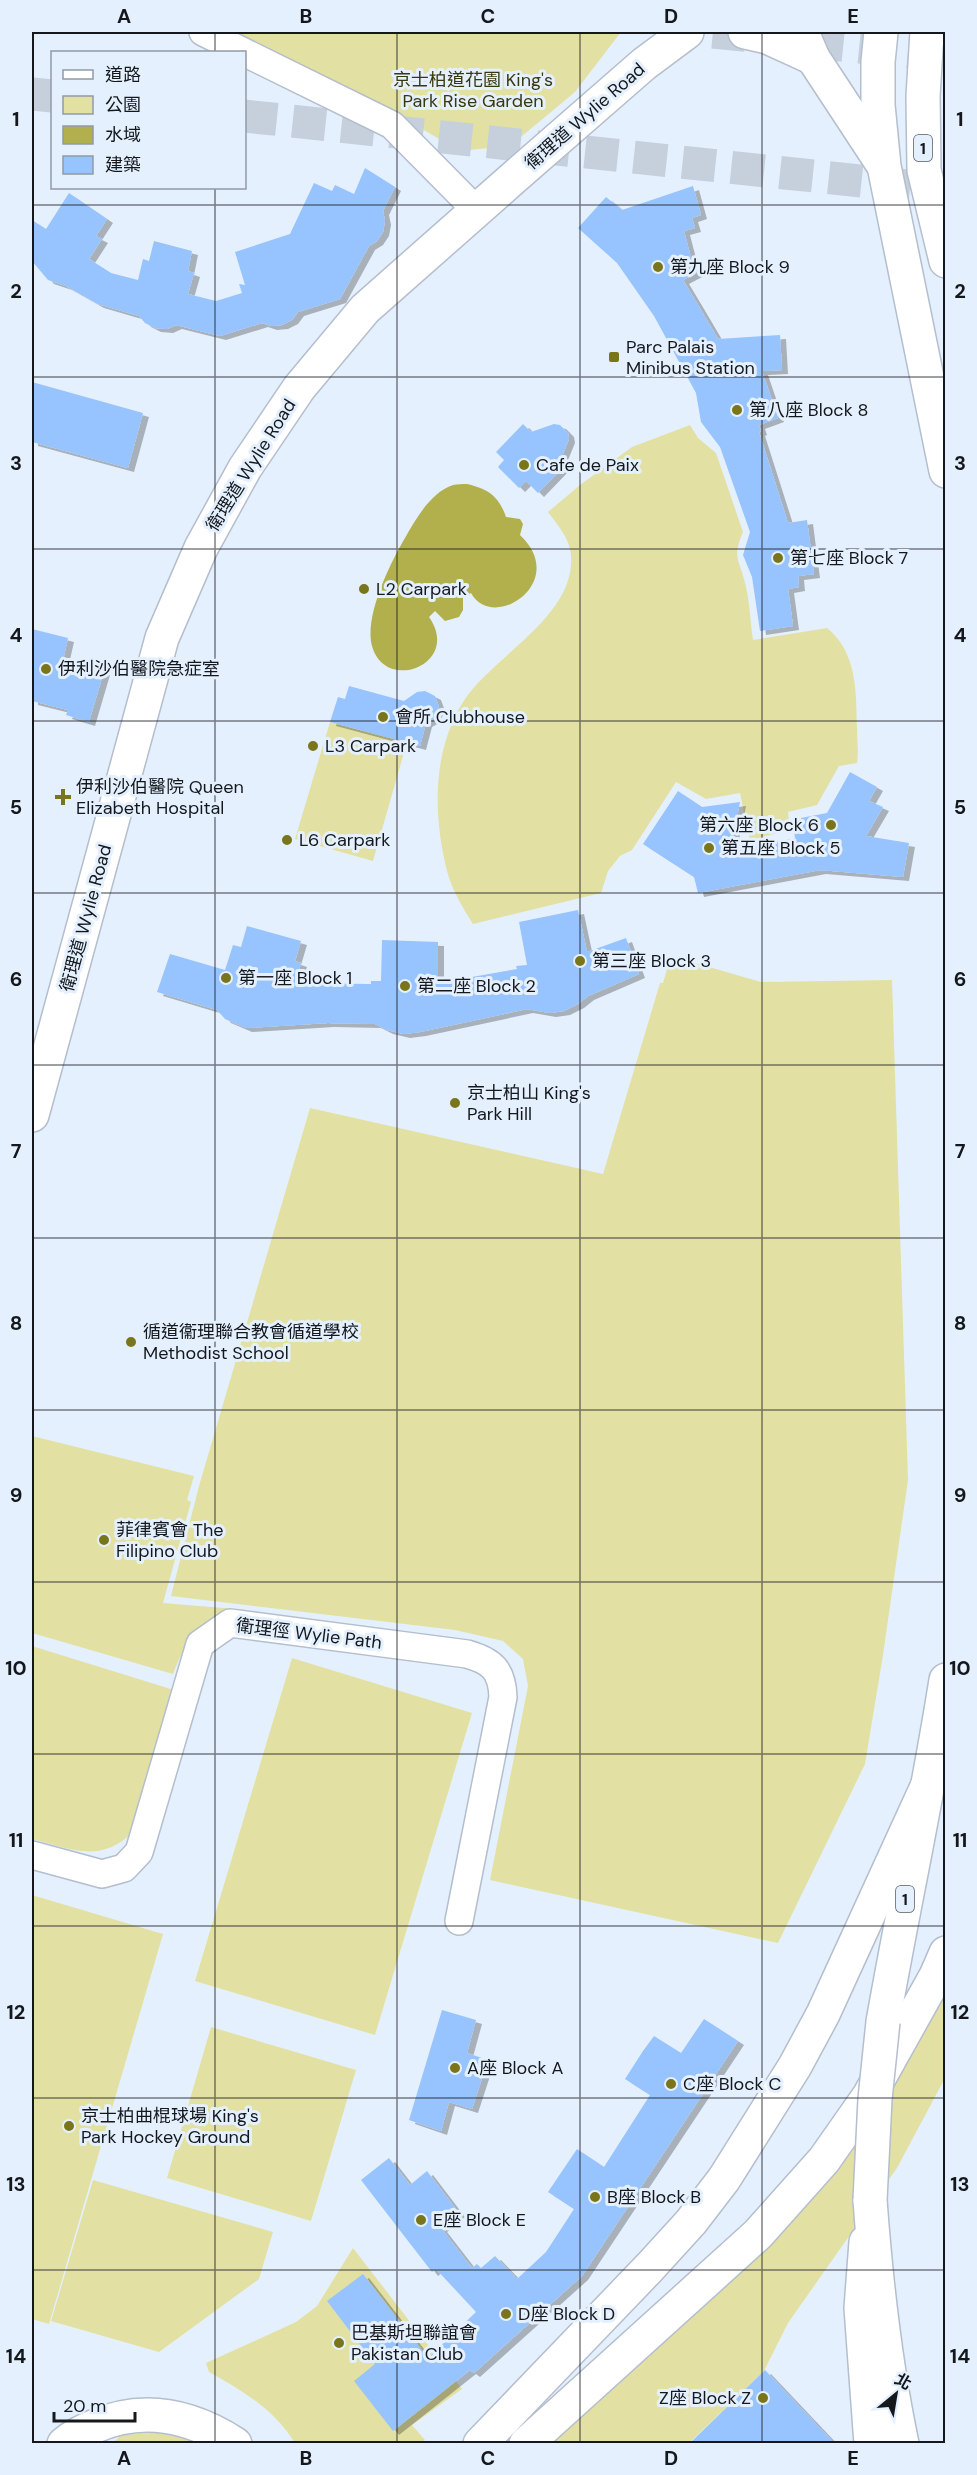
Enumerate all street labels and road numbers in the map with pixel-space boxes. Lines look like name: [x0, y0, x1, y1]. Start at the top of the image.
street label: 衛理道 Wylie Road: [520, 57, 650, 175]
road number: 1: [914, 135, 932, 161]
street label: 衛理道 Wylie Road: [201, 394, 301, 536]
street label: 衛理道 Wylie Road: [55, 842, 117, 994]
street label: 衛理徑 Wylie Path: [235, 1613, 383, 1655]
road number: 1: [896, 1886, 914, 1912]

